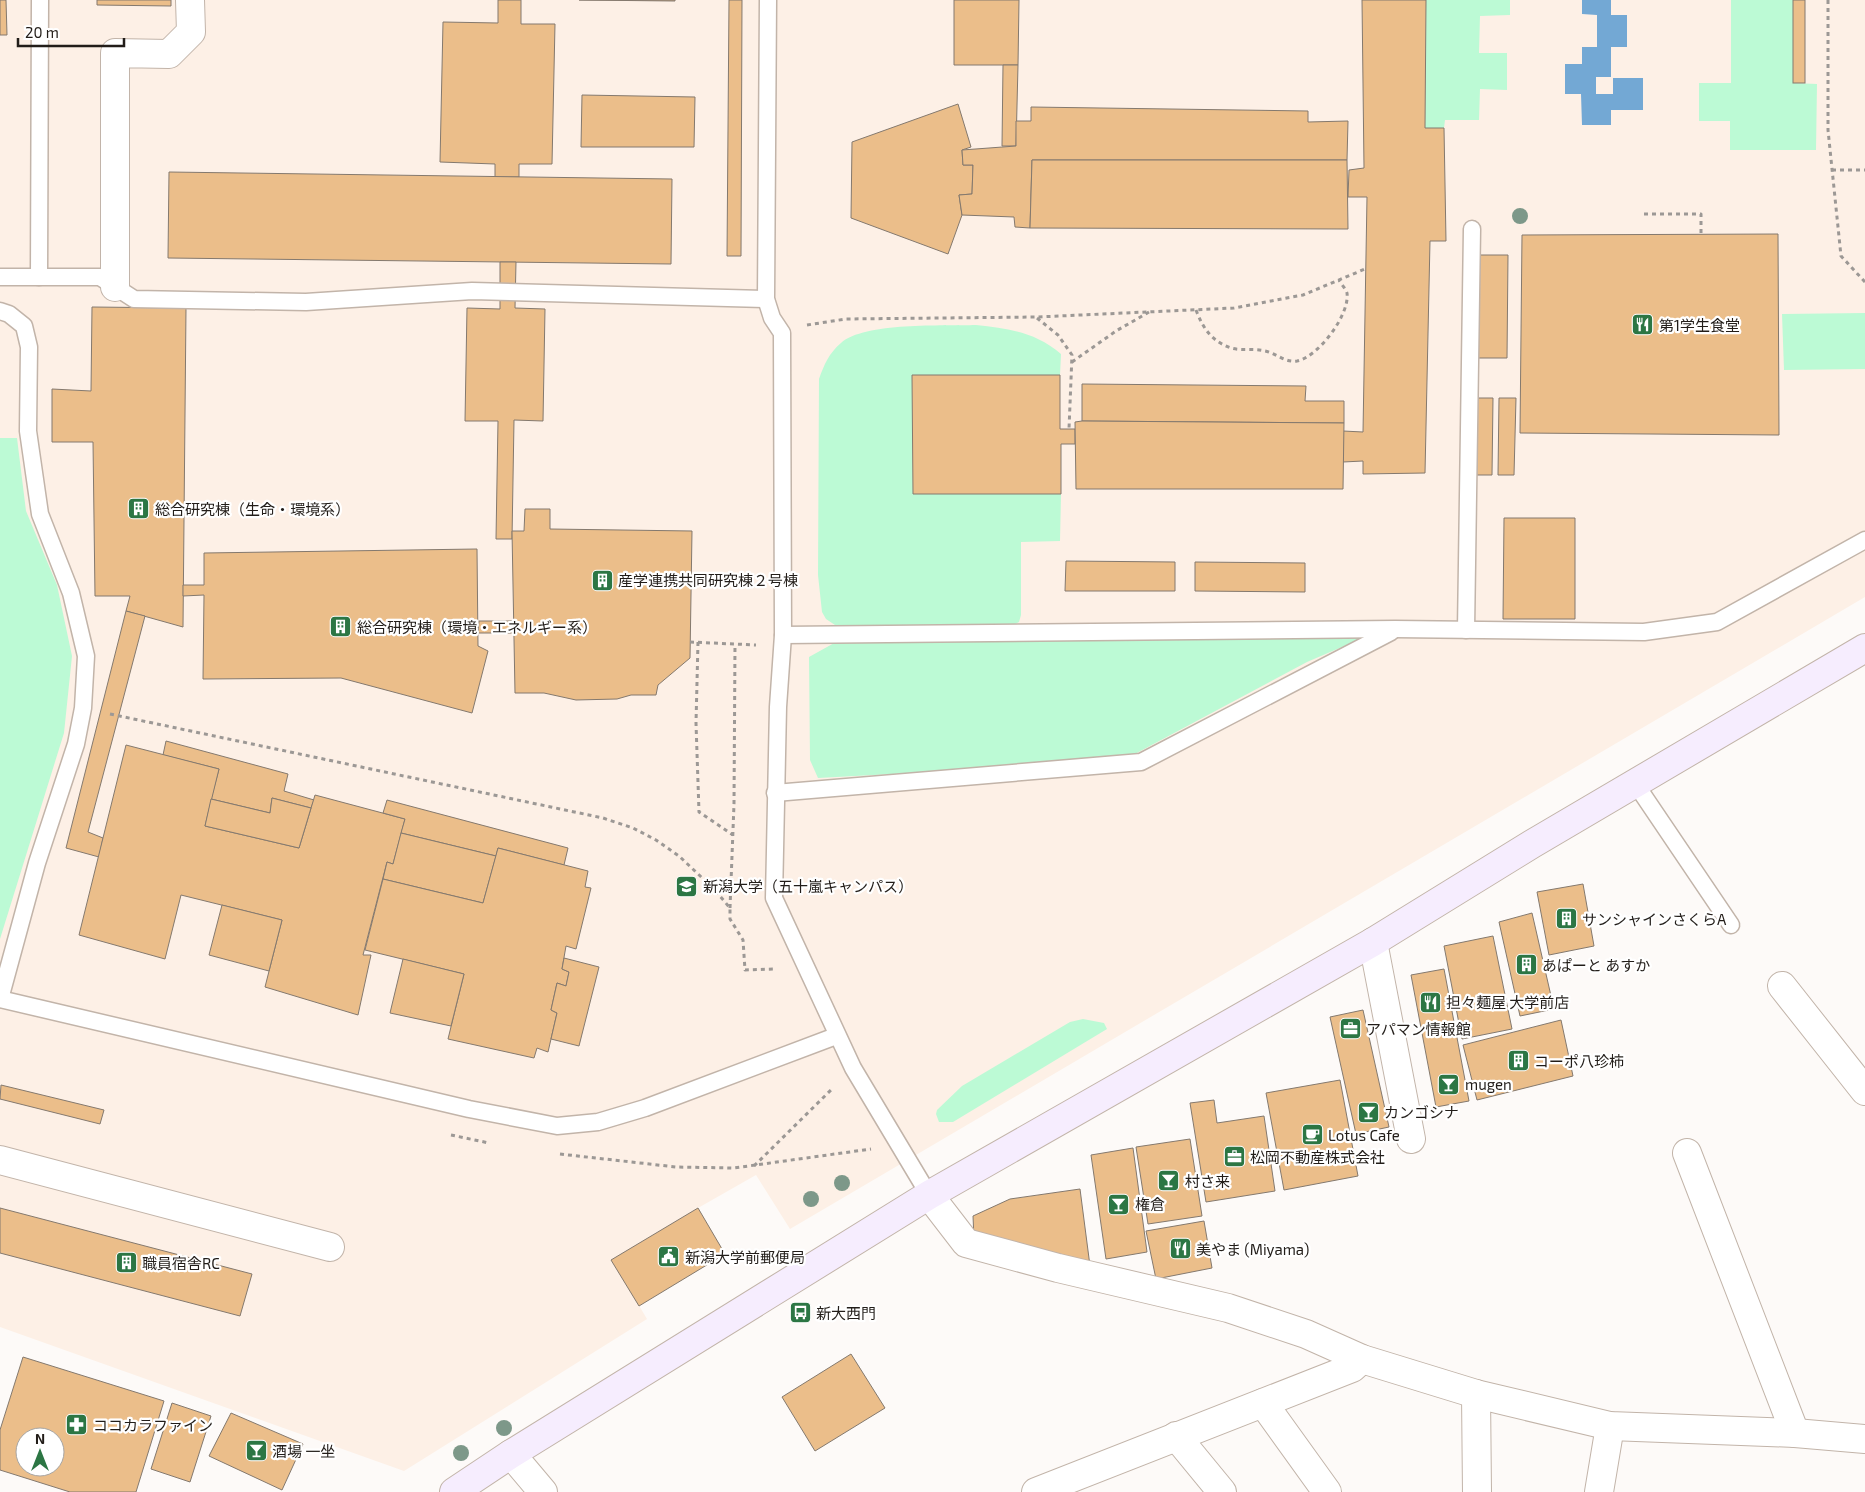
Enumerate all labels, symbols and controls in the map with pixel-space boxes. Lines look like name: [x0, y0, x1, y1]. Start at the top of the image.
scale bar: [18, 15, 124, 47]
text: 20 m: [25, 23, 59, 41]
restaurant icon: 第1学生食堂: [1631, 313, 1655, 337]
place label: 第1学生食堂: [1659, 316, 1740, 334]
building icon: 総合研究棟（生命・環境系）: [127, 497, 151, 521]
place label: 総合研究棟（生命・環境系）: [155, 500, 350, 518]
building icon: 産学連携共同研究棟２号棟: [590, 568, 614, 592]
place label: 産学連携共同研究棟２号棟: [618, 571, 798, 589]
building icon: 総合研究棟（環境・エネルギー系）: [329, 615, 353, 639]
place label: 総合研究棟（環境・エネルギー系）: [357, 618, 597, 636]
school or university icon: 新潟大学（五十嵐キャンパス）: [675, 874, 699, 898]
place label: 新潟大学（五十嵐キャンパス）: [703, 877, 913, 895]
building icon: サンシャインさくらA: [1554, 907, 1578, 931]
place label: サンシャインさくらA: [1582, 910, 1727, 928]
building icon: あぱーと あすか: [1514, 953, 1538, 977]
place label: あぱーと あすか: [1542, 956, 1650, 974]
restaurant icon: 担々麺屋 大学前店: [1418, 990, 1442, 1014]
place label: 担々麺屋 大学前店: [1446, 993, 1569, 1011]
office icon: アパマン情報館: [1338, 1017, 1362, 1041]
place label: アパマン情報館: [1366, 1020, 1471, 1038]
building icon: コーポ八珍柿: [1506, 1049, 1530, 1073]
place label: コーポ八珍柿: [1534, 1052, 1624, 1070]
bar icon: mugen: [1437, 1072, 1461, 1096]
place label: mugen: [1465, 1075, 1512, 1093]
bar icon: カンゴシナ: [1356, 1100, 1380, 1124]
place label: カンゴシナ: [1384, 1103, 1459, 1121]
cafe icon: Lotus Cafe: [1300, 1123, 1324, 1147]
place label: Lotus Cafe: [1328, 1126, 1400, 1144]
office icon: 松岡不動産株式会社: [1222, 1145, 1246, 1169]
place label: 松岡不動産株式会社: [1250, 1148, 1385, 1166]
bar icon: 村さ来: [1157, 1169, 1181, 1193]
place label: 村さ来: [1185, 1172, 1230, 1190]
bar icon: 権倉: [1107, 1192, 1131, 1216]
place label: 権倉: [1135, 1195, 1165, 1213]
restaurant icon: 美やま (Miyama): [1168, 1237, 1192, 1261]
place label: 美やま (Miyama): [1196, 1240, 1309, 1258]
public building icon: 新潟大学前郵便局: [657, 1245, 681, 1269]
place label: 新潟大学前郵便局: [685, 1248, 805, 1266]
building icon: 職員宿舎RC: [114, 1251, 138, 1275]
place label: 職員宿舎RC: [142, 1254, 220, 1272]
bus stop icon: 新大西門: [788, 1301, 812, 1325]
place label: 新大西門: [816, 1304, 876, 1322]
pharmacy icon: ココカラファイン: [65, 1413, 89, 1437]
place label: ココカラファイン: [93, 1416, 213, 1434]
north arrow: [15, 1427, 65, 1477]
text: N: [35, 1430, 45, 1447]
bar icon: 酒場 一坐: [244, 1439, 268, 1463]
place label: 酒場 一坐: [272, 1442, 335, 1460]

